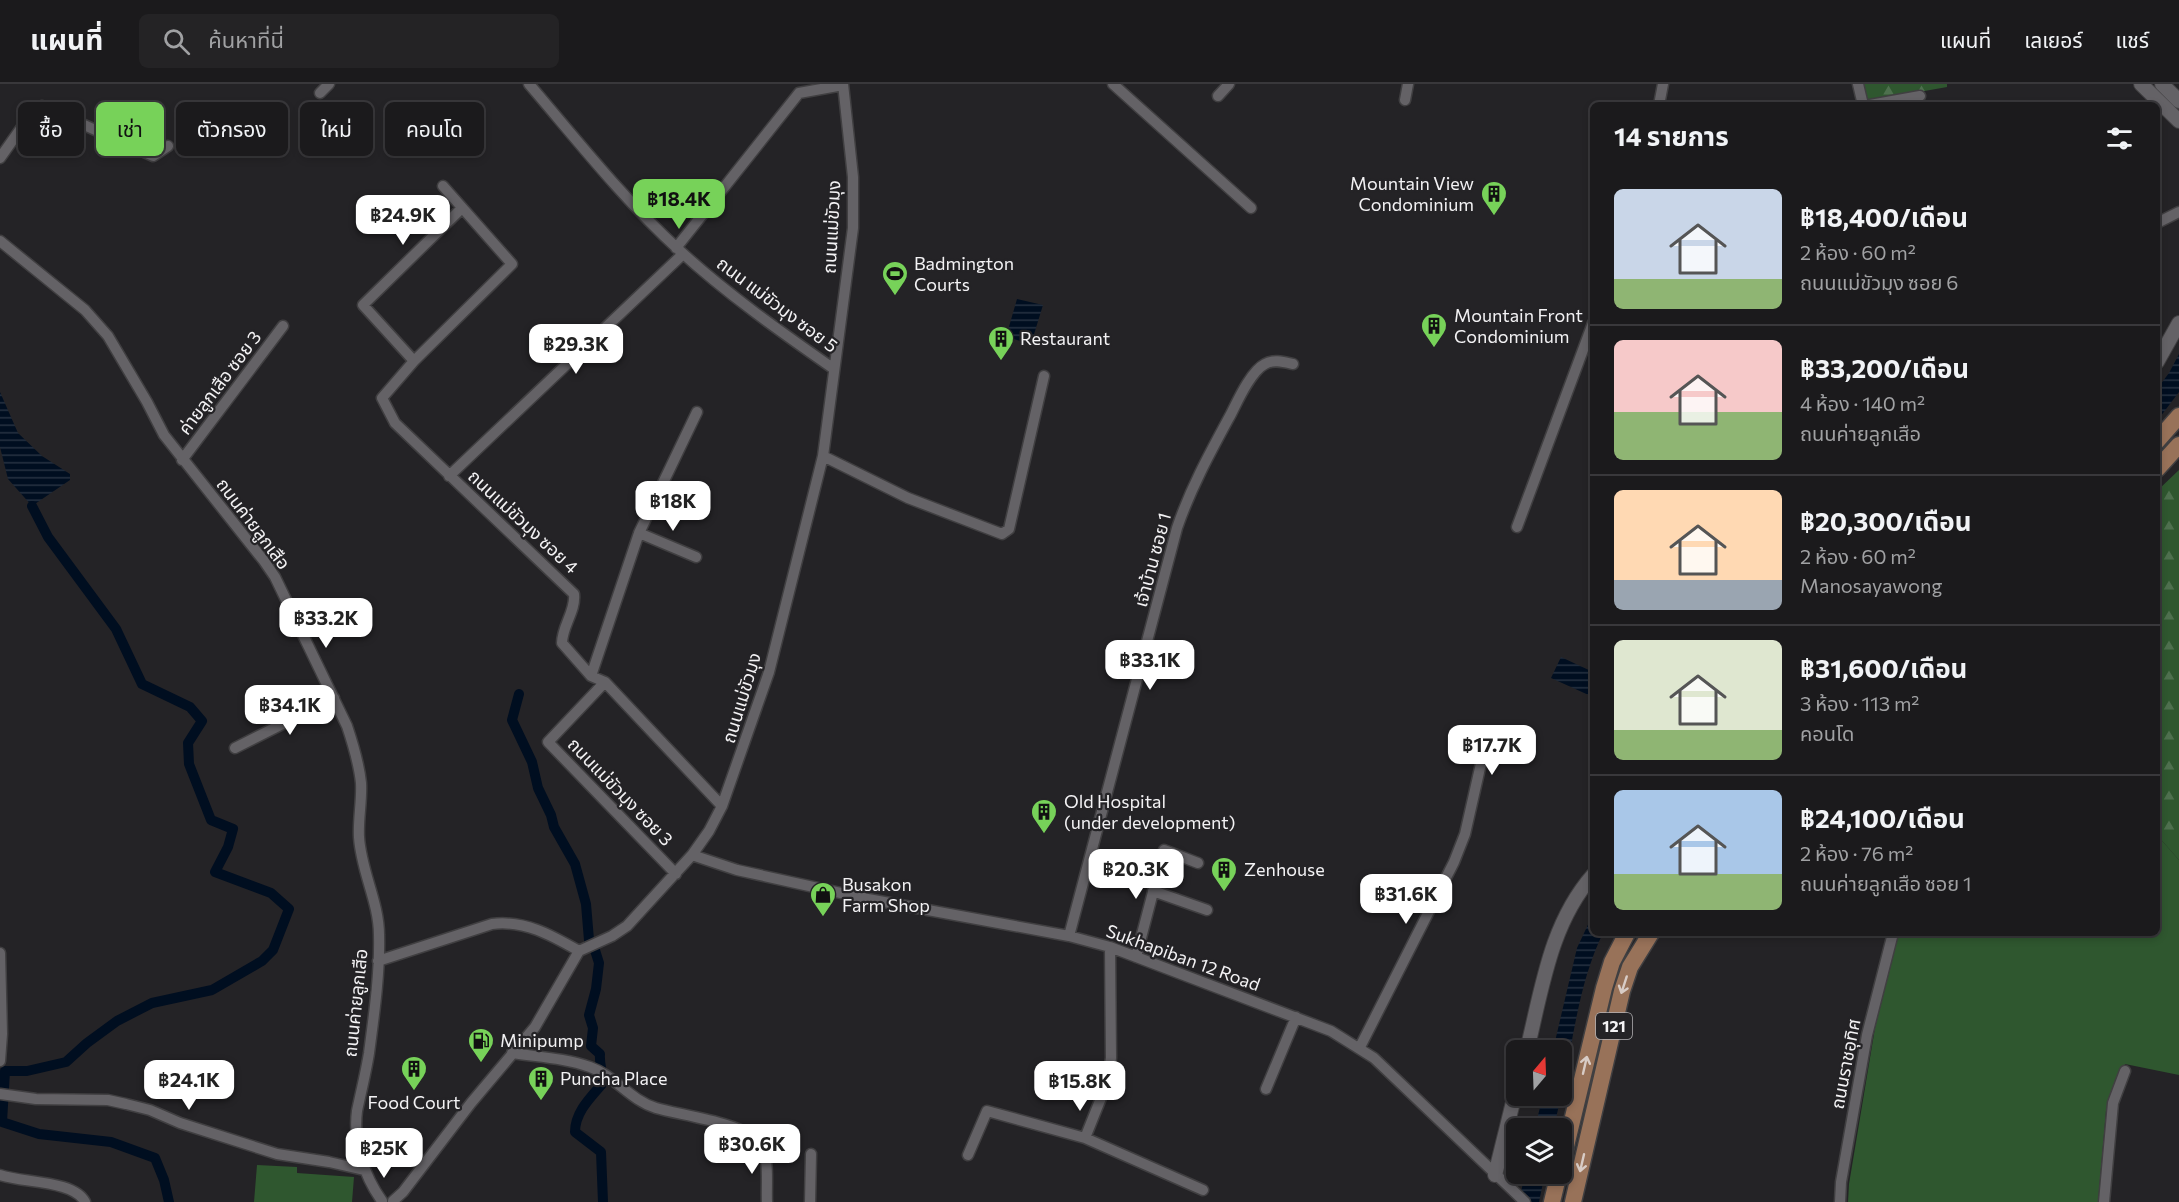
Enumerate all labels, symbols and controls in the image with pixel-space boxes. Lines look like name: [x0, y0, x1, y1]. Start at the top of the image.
search box: [139, 14, 559, 68]
text: แผนที่: [30, 22, 103, 56]
icon: search: [160, 25, 193, 58]
text: ค้นหาที่นี่: [208, 26, 284, 53]
text: แผนที่: [1940, 27, 1991, 52]
text: เลเยอร์: [2024, 27, 2083, 52]
text: แชร์: [2116, 27, 2149, 52]
chip: ซื้อ: [18, 102, 84, 156]
chip: เช่า: [96, 102, 164, 156]
chip: ตัวกรอง: [176, 102, 288, 156]
chip: ใหม่: [300, 102, 373, 156]
chip: คอนโด: [385, 102, 484, 156]
text: 14 รายการ: [1614, 120, 1729, 151]
icon: filters: [2103, 122, 2136, 155]
place label: Mountain View Condominium: [1350, 172, 1474, 215]
pin: ฿18.4K: [630, 179, 728, 230]
building icon: Mountain View Condominium: [1479, 179, 1509, 217]
street label: ถนนแม่ขัวมุง: [818, 180, 845, 274]
text: ฿18.4K: [647, 186, 711, 210]
pin: ฿24.9K: [354, 195, 452, 246]
text: ฿18,400/เดือน: [1800, 201, 1968, 232]
text: ฿24.9K: [370, 202, 436, 226]
icon: home: [1662, 213, 1734, 285]
text: 2 ห้อง · 60 m²: [1800, 240, 1916, 264]
street label: ถนน แม่ขัวมุง ซอย 5: [712, 252, 842, 358]
place label: Badmington Courts: [914, 252, 1014, 295]
sports icon: Badmington Courts: [880, 259, 910, 297]
text: ถนนแม่ขัวมุง ซอย 6: [1800, 270, 1958, 294]
place label: Mountain Front Condominium: [1454, 304, 1583, 347]
building icon: Mountain Front Condominium: [1419, 311, 1449, 349]
pin: ฿29.3K: [527, 324, 625, 375]
building icon: Restaurant: [986, 324, 1016, 362]
street label: ค่ายลูกเสือ ซอย 3: [173, 326, 267, 440]
place label: Restaurant: [1020, 327, 1110, 349]
text: ฿29.3K: [543, 331, 609, 355]
text: ฿33,200/เดือน: [1800, 352, 1969, 383]
icon: home: [1662, 364, 1734, 436]
text: 4 ห้อง · 140 m²: [1800, 391, 1925, 415]
text: ถนนค่ายลูกเสือ: [1800, 421, 1921, 445]
street label: ถนนแม่ขัวมุง ซอย 4: [463, 465, 583, 579]
street label: ถนนค่ายลูกเสือ: [211, 473, 295, 575]
pin: ฿18K: [637, 481, 709, 532]
text: ฿18K: [649, 488, 697, 512]
text: ฿20,300/เดือน: [1800, 505, 1971, 536]
street label: เจ้าบ้าน ซอย 1: [1129, 510, 1175, 609]
icon: home: [1662, 514, 1734, 586]
text: 2 ห้อง · 60 m²: [1800, 544, 1916, 568]
text: Manosayawong: [1800, 573, 1942, 597]
pin: ฿33.2K: [277, 598, 375, 649]
text: ฿33.2K: [293, 605, 359, 629]
pin: ฿33.1K: [1101, 640, 1199, 691]
text: ฿33.1K: [1119, 647, 1181, 671]
street label: ถนนแม่ขัวมุง: [717, 650, 766, 746]
text: ฿31,600/เดือน: [1800, 652, 1967, 683]
icon: home: [1662, 664, 1734, 736]
pin: ฿34.1K: [241, 685, 339, 736]
text: 3 ห้อง · 113 m²: [1800, 691, 1919, 715]
text: ฿34.1K: [259, 692, 321, 716]
text: คอนโด: [1800, 721, 1854, 745]
pin: ฿17.7K: [1443, 725, 1541, 776]
text: ฿17.7K: [1462, 732, 1522, 756]
street label: ถนนแม่ขัวมุง ซอย 3: [563, 733, 678, 851]
place label: Old Hospital (under development): [1064, 790, 1236, 833]
building icon: Old Hospital (under development): [1029, 797, 1059, 835]
text: ฿24,100/เดือน: [1800, 802, 1965, 833]
icon: home: [1662, 814, 1734, 886]
text: 2 ห้อง · 76 m²: [1800, 841, 1913, 865]
pin: ฿20.3K: [1087, 849, 1185, 900]
building icon: Zenhouse: [1209, 855, 1239, 893]
text: ฿20.3K: [1103, 856, 1169, 880]
place label: Zenhouse: [1244, 858, 1325, 880]
text: ถนนค่ายลูกเสือ ซอย 1: [1800, 871, 1972, 895]
place label: Busakon Farm Shop: [842, 873, 930, 916]
pin: ฿31.6K: [1357, 874, 1455, 925]
shop icon: Busakon Farm Shop: [808, 880, 838, 918]
text: ฿31.6K: [1374, 881, 1438, 905]
street label: Sukhapiban 12 Road: [1103, 919, 1263, 995]
street label: ถนนค่ายลูกเสือ: [338, 948, 374, 1058]
one-way arrow: [1618, 975, 1629, 994]
road number: 121: [1596, 1013, 1632, 1039]
street label: ถนนราชอุทิศ: [1825, 1017, 1866, 1111]
fuel station icon: Minipump: [466, 1026, 496, 1064]
place label: Minipump: [500, 1029, 584, 1051]
north arrow: [1506, 1040, 1572, 1106]
map controls: [1506, 1040, 1572, 1184]
building icon: Food Court: [399, 1054, 429, 1092]
one-way arrow: [1580, 1056, 1591, 1075]
pin: ฿24.1K: [140, 1060, 238, 1111]
pin: ฿15.8K: [1031, 1061, 1129, 1112]
building icon: Puncha Place: [526, 1064, 556, 1102]
text: ฿24.1K: [158, 1067, 220, 1091]
place label: Puncha Place: [560, 1067, 667, 1089]
text: ฿15.8K: [1048, 1068, 1112, 1092]
place label: Food Court: [368, 1091, 461, 1113]
button: layers: [1506, 1118, 1572, 1184]
pin: ฿30.6K: [703, 1124, 801, 1175]
pin: ฿25K: [348, 1128, 420, 1179]
text: ฿30.6K: [718, 1131, 786, 1155]
text: ฿25K: [360, 1135, 408, 1159]
one-way arrow: [1575, 1154, 1587, 1173]

